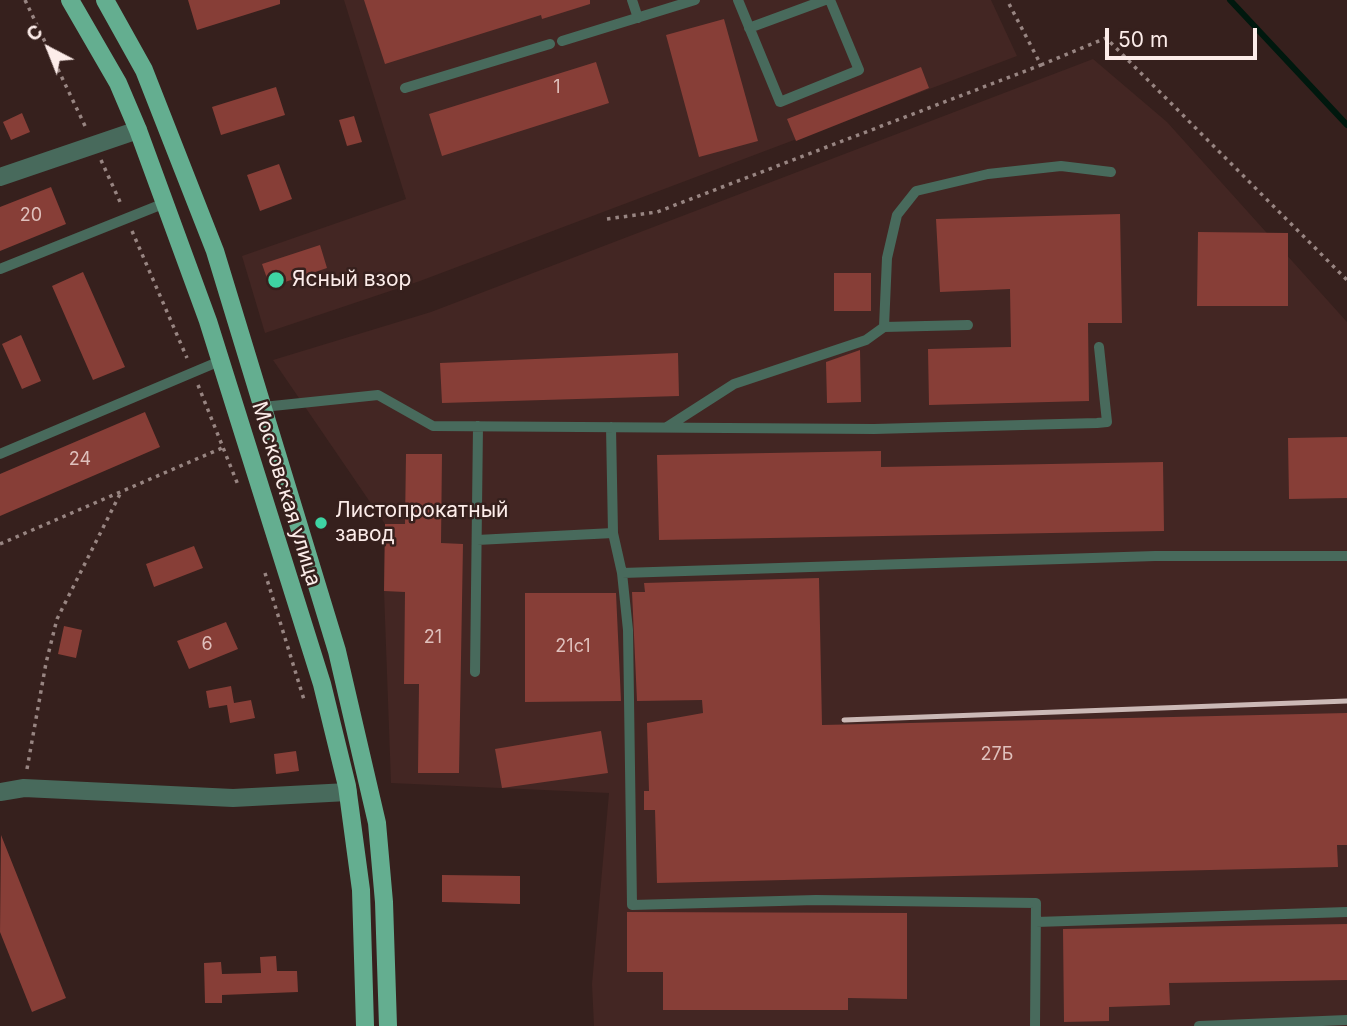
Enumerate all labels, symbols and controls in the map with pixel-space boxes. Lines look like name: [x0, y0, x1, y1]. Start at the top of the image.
north arrow: [14, 14, 84, 84]
scale bar: [1109, 14, 1261, 58]
text: С: [22, 20, 48, 46]
text: 50 m: [1118, 27, 1168, 52]
house number: 1: [553, 77, 561, 99]
house number: 20: [20, 205, 42, 227]
place label: Ясный взор: [292, 267, 411, 293]
marker: Ясный взор: [266, 270, 286, 290]
street label: Московская улица: [246, 399, 326, 589]
house number: 24: [69, 449, 91, 471]
place label: Листопрокатный завод: [335, 498, 509, 548]
marker: Листопрокатный завод: [313, 515, 329, 531]
house number: 21: [424, 627, 442, 649]
house number: 6: [201, 634, 213, 656]
house number: 21с1: [555, 636, 591, 658]
house number: 27Б: [981, 744, 1013, 766]

